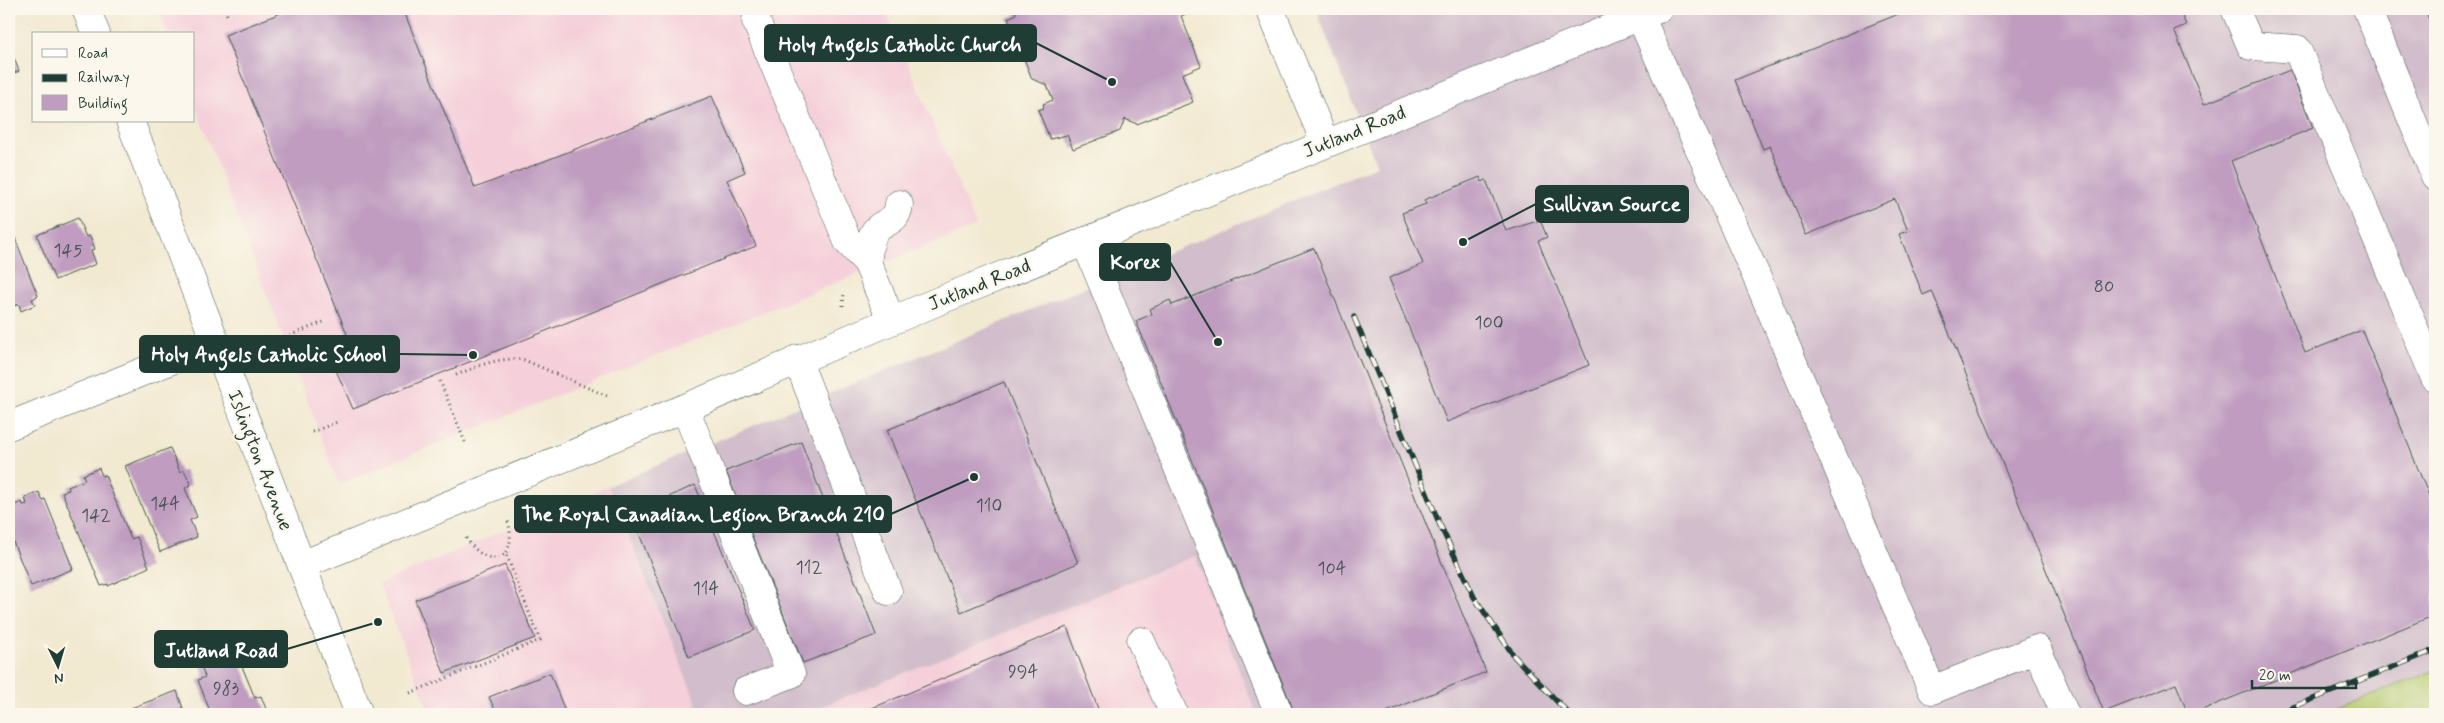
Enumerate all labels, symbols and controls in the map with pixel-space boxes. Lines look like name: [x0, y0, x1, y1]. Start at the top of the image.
callout: Holy Angels Catholic Church: [765, 25, 1036, 61]
text: Holy Angels Catholic Church: [778, 31, 1022, 61]
legend: [32, 32, 195, 122]
text: Road: [78, 44, 108, 64]
text: Railway: [78, 68, 130, 88]
text: Building: [78, 94, 128, 115]
street label: Jutland Road: [1299, 100, 1410, 165]
callout: Sullivan Source: [1536, 186, 1688, 222]
text: Sullivan Source: [1543, 191, 1682, 219]
house number: 145: [54, 239, 82, 263]
callout: Korex: [1100, 244, 1170, 280]
text: Korex: [1110, 249, 1161, 277]
street label: Jutland Road: [924, 253, 1035, 318]
house number: 80: [2094, 275, 2114, 299]
house number: 100: [1474, 311, 1504, 335]
callout: Holy Angels Catholic School: [140, 336, 399, 372]
text: Holy Angels Catholic School: [151, 341, 387, 371]
street label: Islington Avenue: [218, 386, 299, 536]
house number: 144: [150, 492, 180, 516]
house number: 110: [976, 494, 1002, 518]
callout: The Royal Canadian Legion Branch 210: [515, 496, 891, 532]
text: The Royal Canadian Legion Branch 210: [521, 501, 885, 531]
house number: 142: [81, 504, 111, 528]
house number: 112: [796, 556, 823, 580]
house number: 104: [1318, 557, 1347, 581]
house number: 114: [693, 577, 720, 601]
callout: Jutland Road: [155, 631, 287, 667]
text: Jutland Road: [164, 637, 278, 665]
north arrow: [32, 640, 82, 690]
scale bar: [2252, 658, 2355, 690]
house number: 994: [1008, 660, 1038, 684]
text: 20 m: [2259, 666, 2291, 686]
text: N: [54, 669, 64, 687]
house number: 983: [213, 677, 239, 701]

